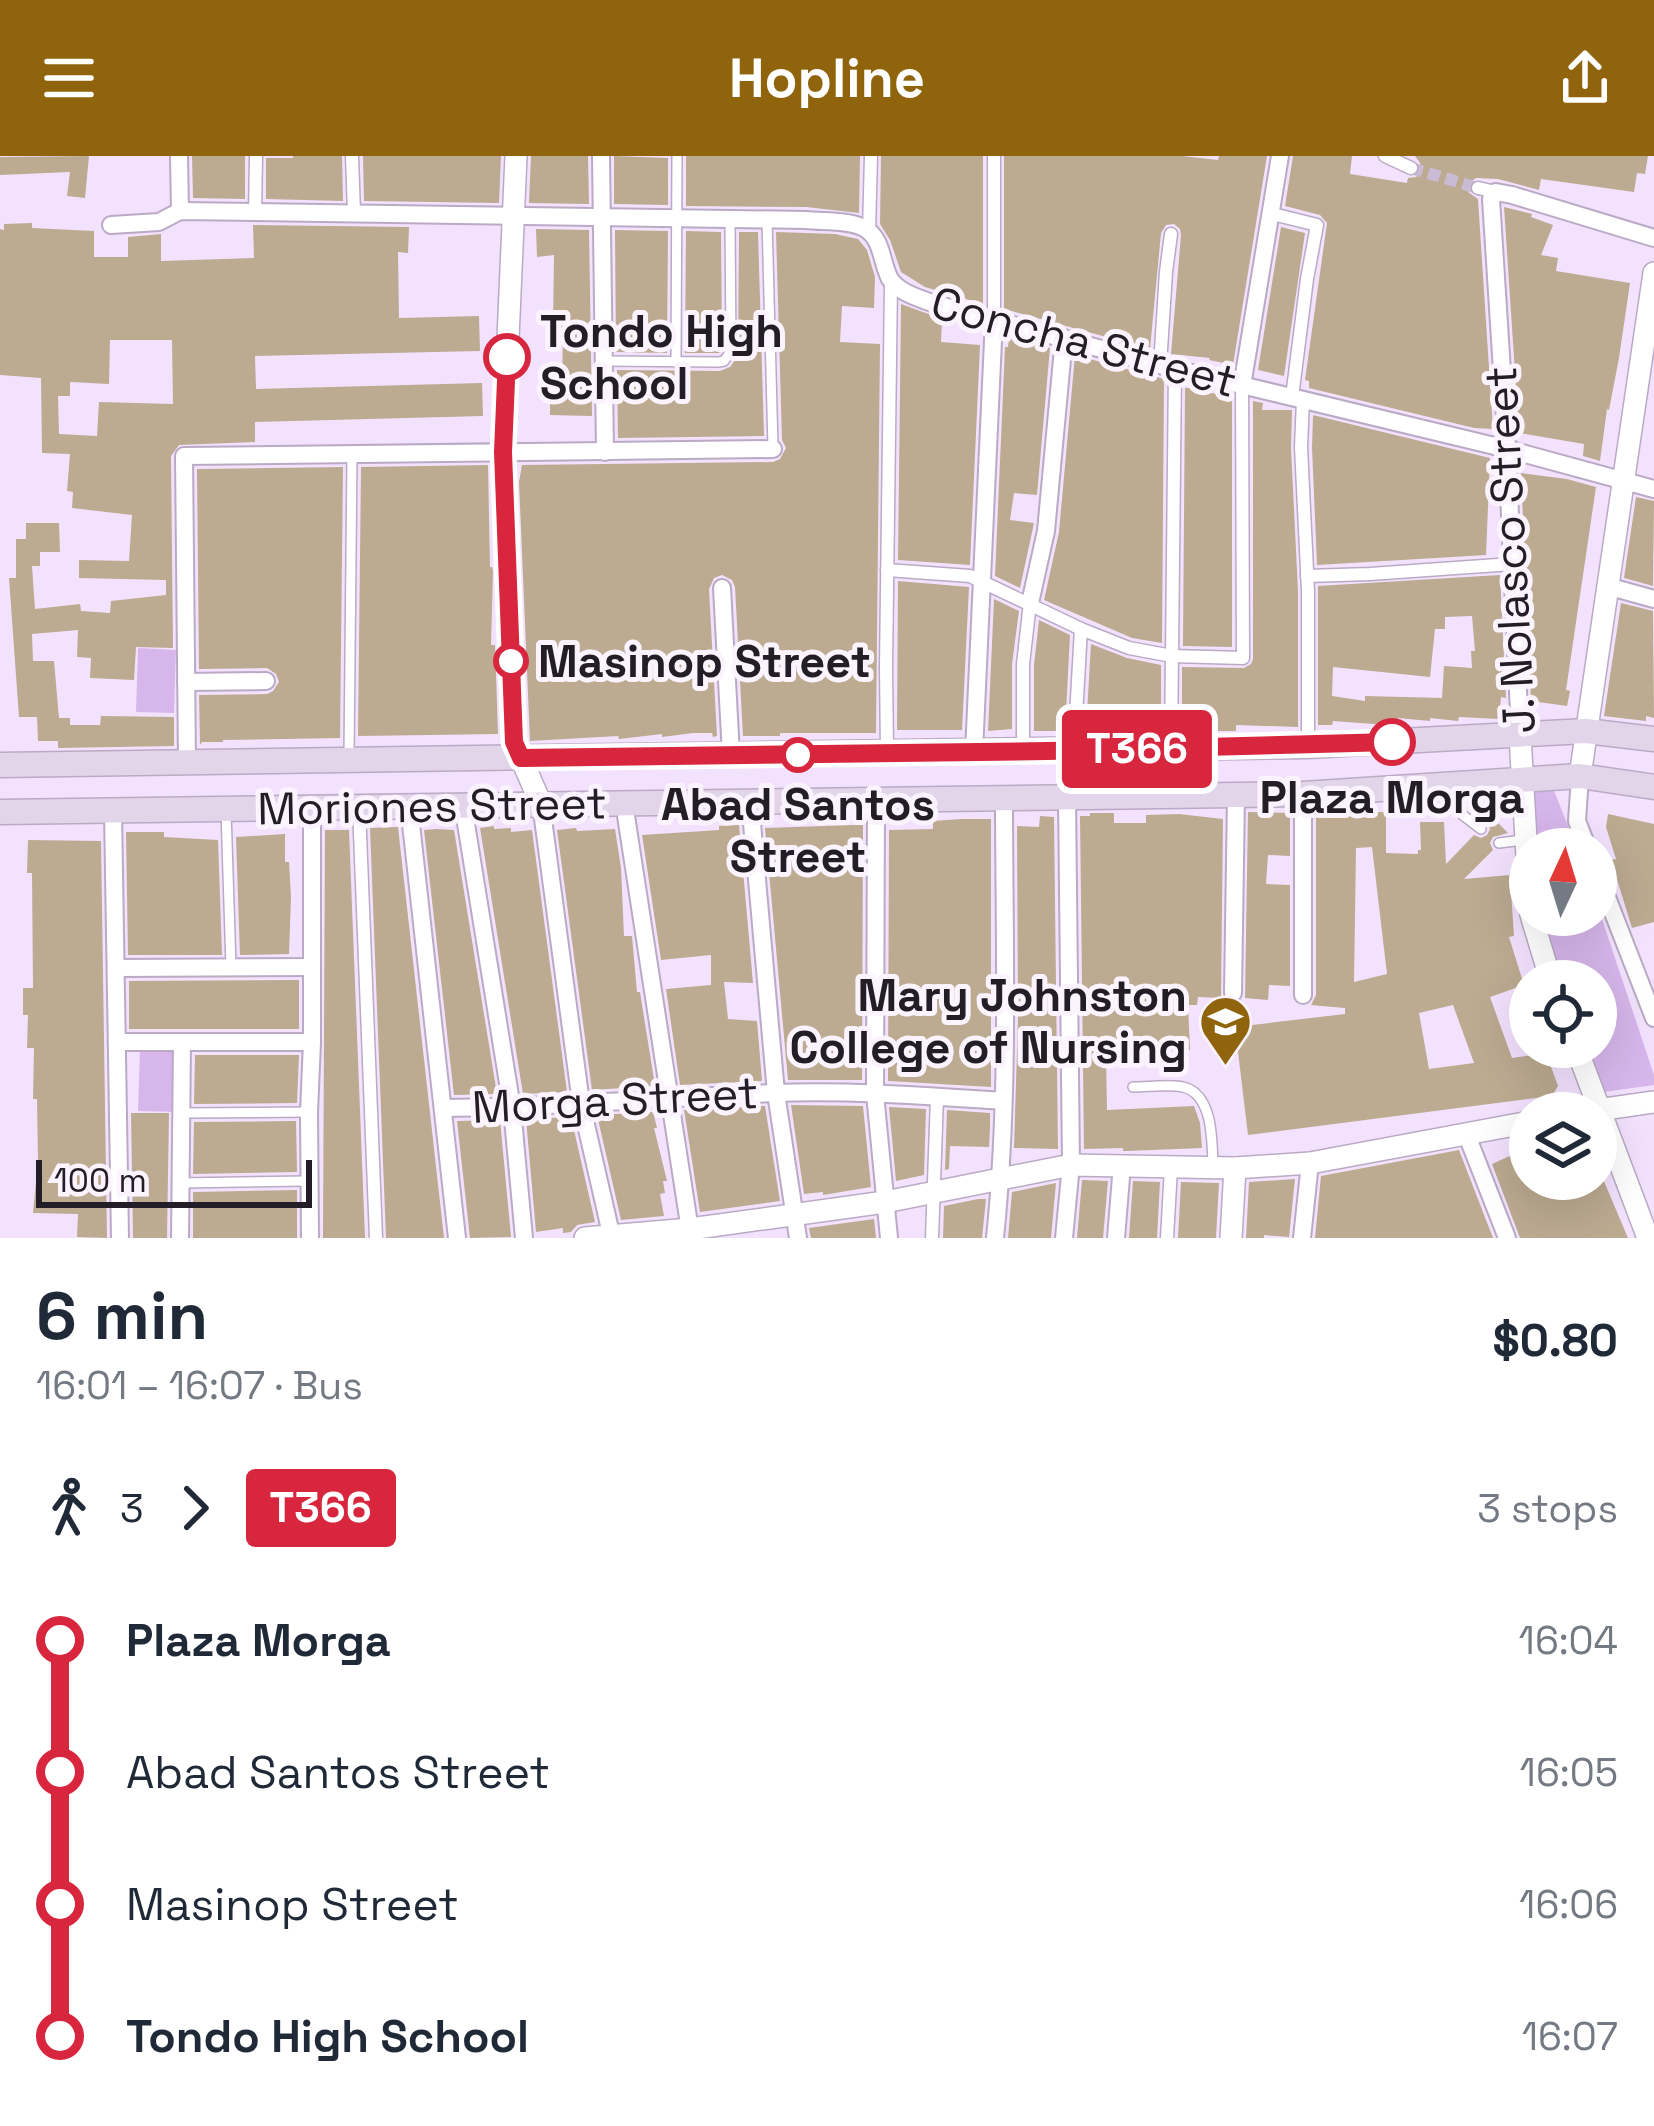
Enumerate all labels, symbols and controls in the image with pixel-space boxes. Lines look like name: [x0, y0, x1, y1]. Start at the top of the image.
text: Hopline: [729, 44, 925, 113]
icon: menu: [36, 45, 102, 111]
icon: share: [1552, 45, 1618, 111]
street label: Concha Street: [925, 274, 1243, 410]
place label: Tondo High School: [540, 303, 783, 412]
marker: Tondo High School: [485, 335, 529, 379]
street label: J. Nolasco Street: [1472, 365, 1548, 735]
place label: Masinop Street: [538, 633, 871, 690]
marker: Masinop Street: [495, 645, 527, 677]
line badge: T366: [1053, 710, 1221, 788]
marker: Plaza Morga: [1370, 720, 1414, 764]
text: T366: [1086, 722, 1188, 775]
marker: Abad Santos Street: [782, 739, 814, 771]
place label: Plaza Morga: [1260, 769, 1524, 826]
street label: Moriones Street: [257, 774, 607, 838]
place label: Abad Santos Street: [661, 776, 935, 885]
north arrow: [1509, 828, 1617, 936]
map controls: [1509, 828, 1617, 1200]
button: locate: [1509, 960, 1617, 1068]
place label: Mary Johnston College of Nursing: [789, 967, 1187, 1076]
school or university icon: Mary Johnston College of Nursing: [1198, 993, 1254, 1067]
street label: Morga Street: [470, 1064, 760, 1136]
button: layers: [1509, 1092, 1617, 1200]
scale bar: [36, 1154, 312, 1207]
text: 100 m: [54, 1160, 147, 1202]
text: 6 min: [36, 1274, 208, 1358]
text: $0.80: [1493, 1312, 1618, 1369]
text: 16:01 – 16:07 · Bus: [36, 1361, 363, 1410]
icon: walk: [36, 1475, 102, 1541]
icon: forward: [162, 1475, 228, 1541]
text: T366: [270, 1481, 372, 1534]
text: 3: [120, 1484, 144, 1533]
text: 3 stops: [1477, 1484, 1618, 1533]
text: Plaza Morga: [126, 1612, 391, 1669]
text: 16:04: [1519, 1616, 1618, 1665]
text: Abad Santos Street: [126, 1744, 550, 1801]
text: 16:05: [1520, 1748, 1618, 1797]
text: Masinop Street: [126, 1876, 459, 1933]
text: 16:06: [1519, 1880, 1618, 1929]
text: Tondo High School: [126, 2008, 529, 2065]
text: 16:07: [1522, 2012, 1618, 2061]

